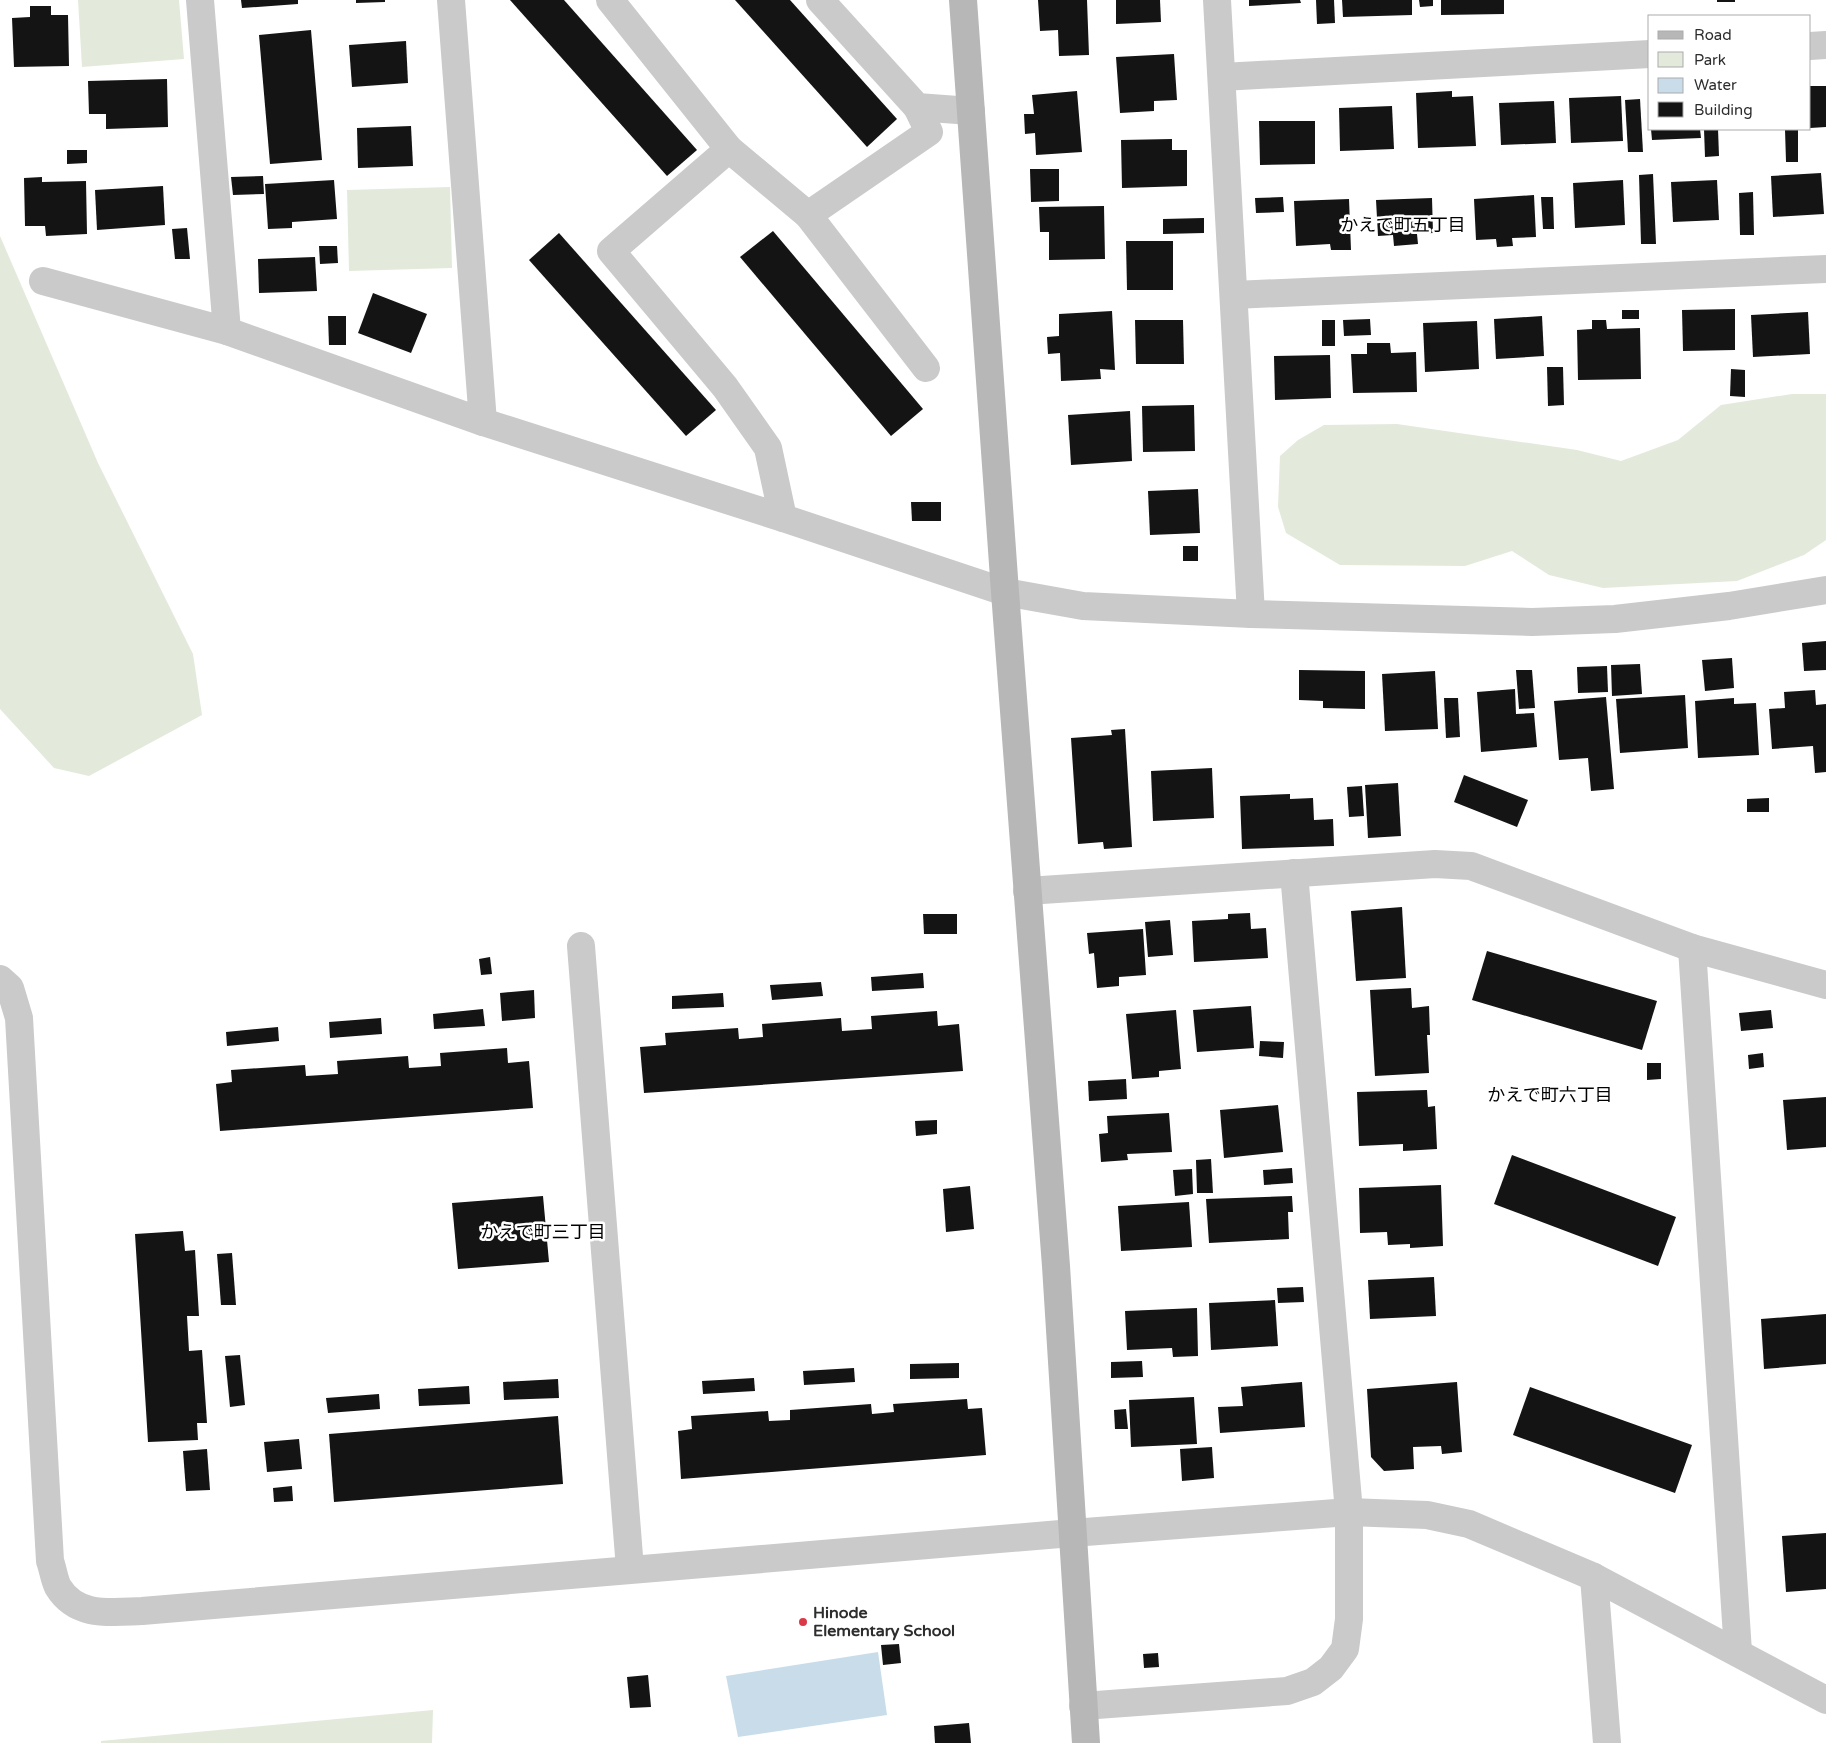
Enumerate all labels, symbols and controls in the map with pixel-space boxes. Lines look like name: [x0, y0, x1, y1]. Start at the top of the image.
legend: [1648, 15, 1811, 130]
text: Road: [1694, 26, 1732, 44]
text: Park: [1694, 51, 1726, 69]
text: Water: [1694, 76, 1737, 94]
text: Building: [1694, 101, 1753, 119]
district label: かえで町五丁目: [1340, 214, 1466, 236]
district label: かえで町六丁目: [1487, 1084, 1613, 1106]
district label: かえで町三丁目: [480, 1221, 606, 1243]
place label: Hinode Elementary School: [813, 1603, 955, 1641]
marker: Hinode Elementary School: [797, 1616, 809, 1628]

